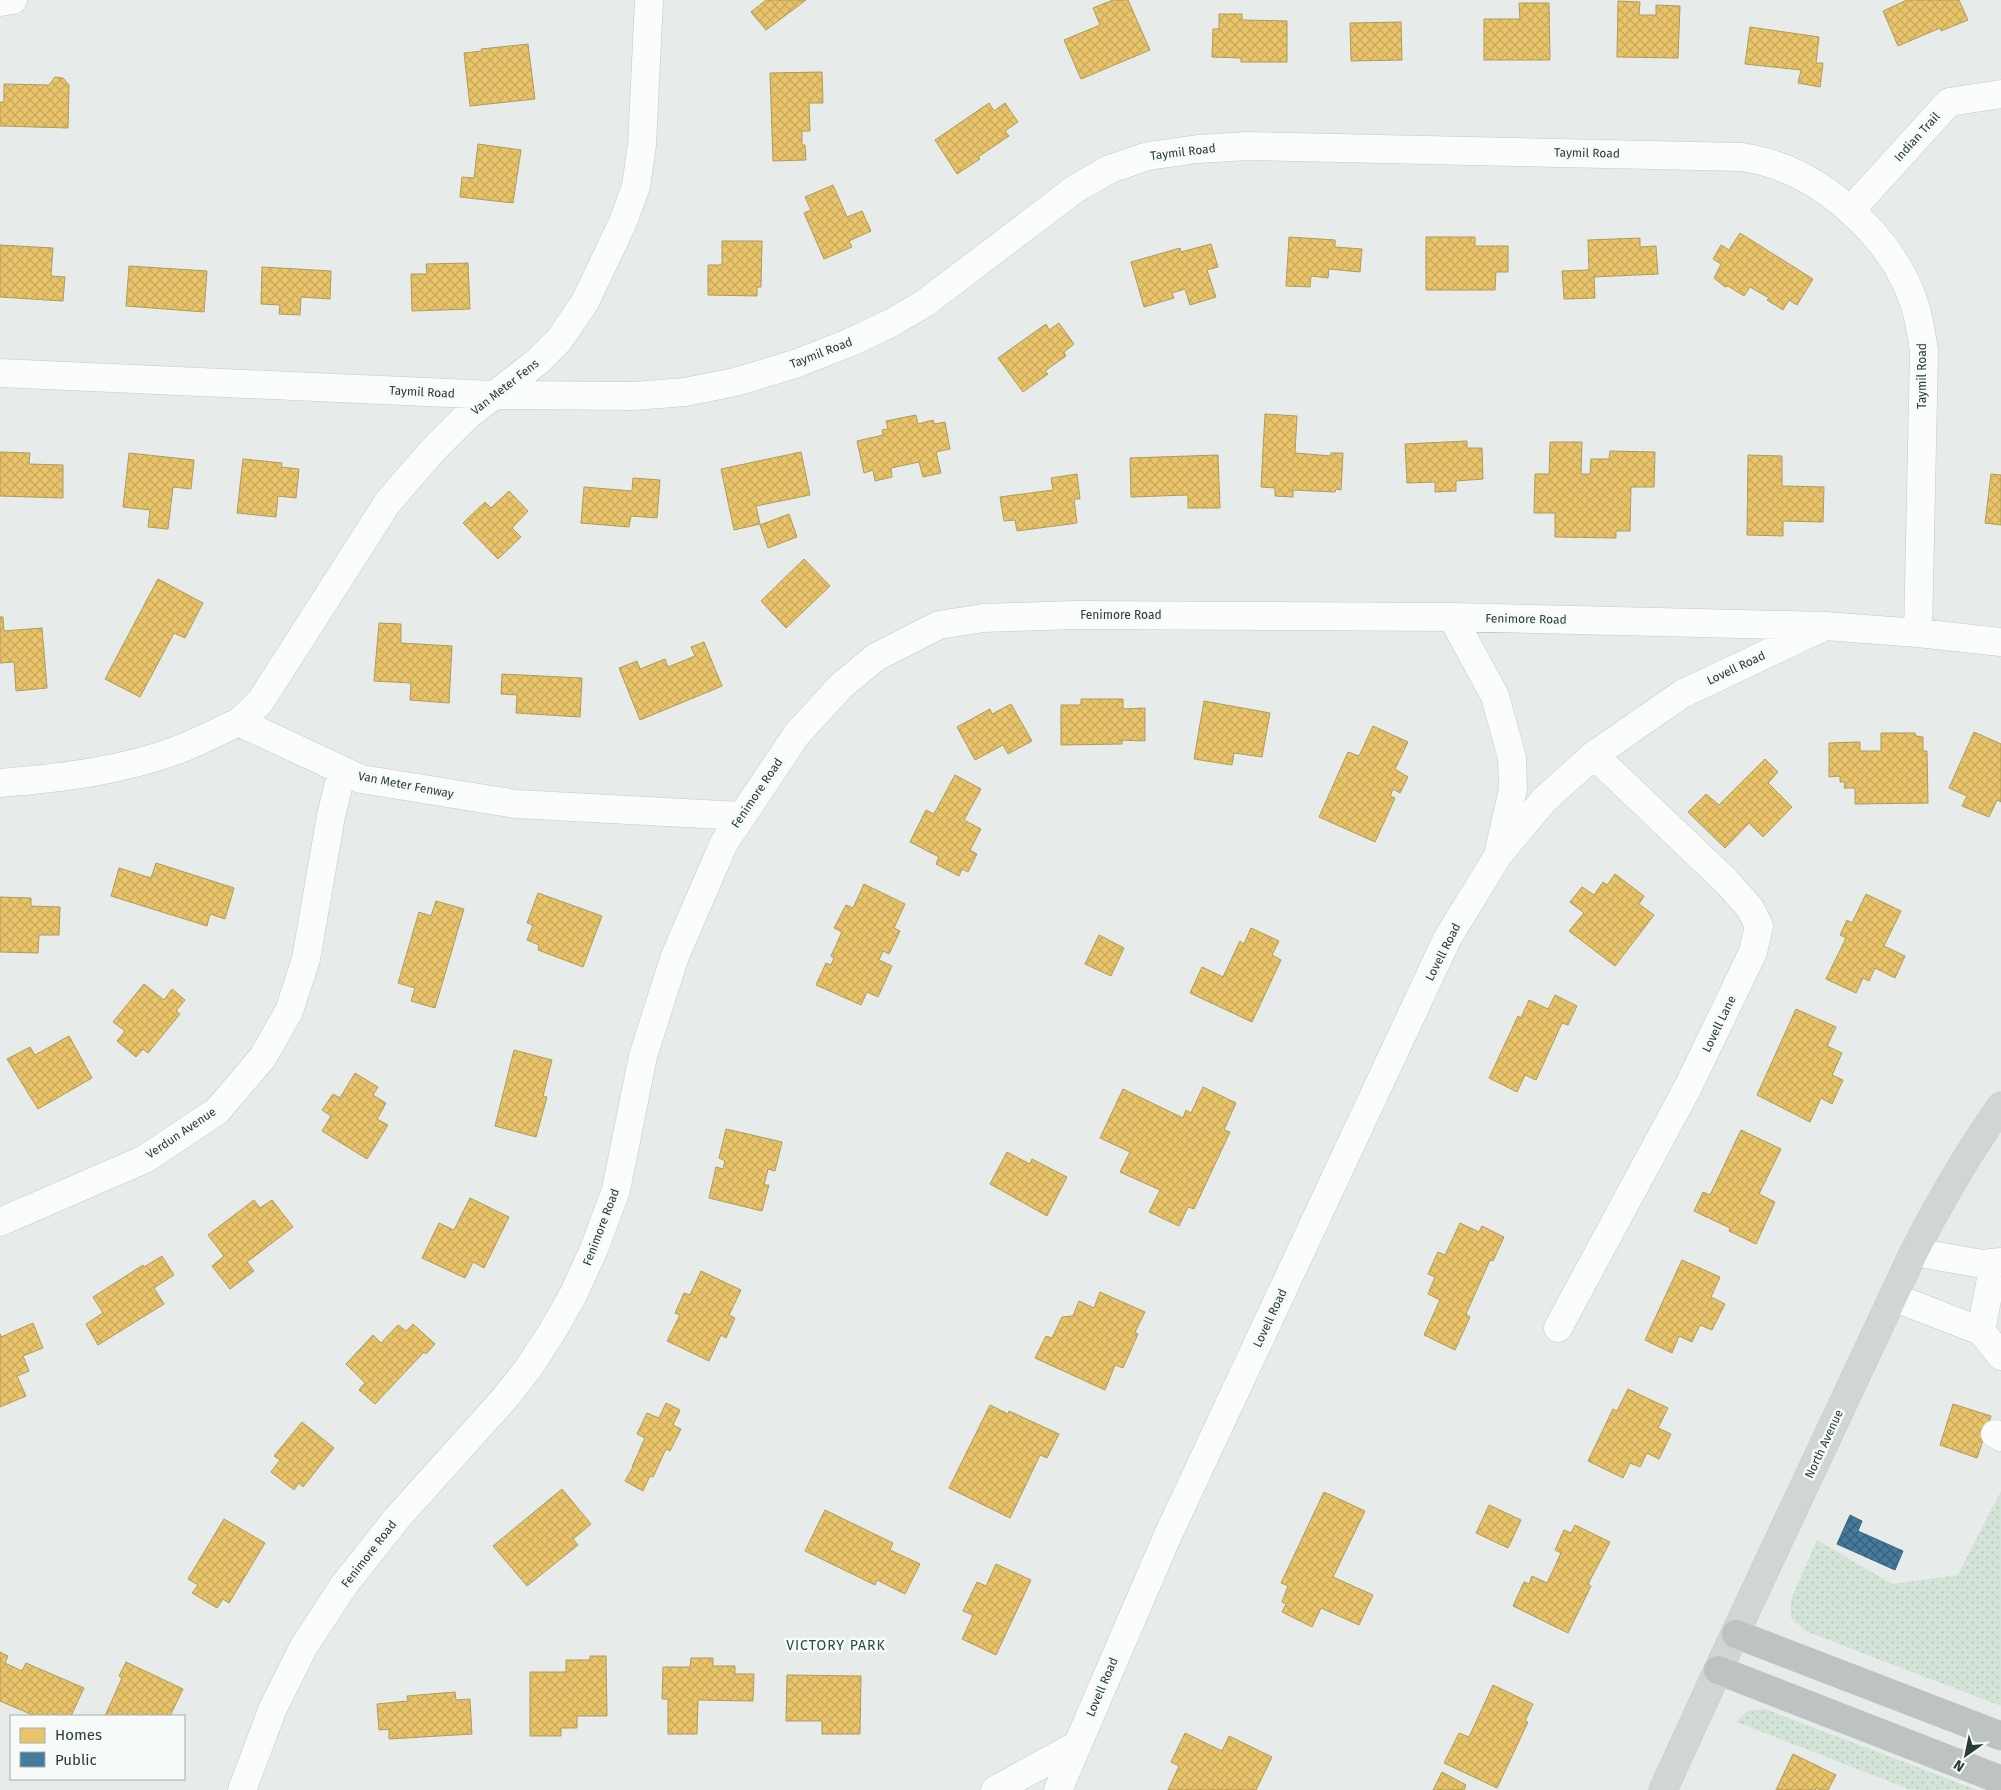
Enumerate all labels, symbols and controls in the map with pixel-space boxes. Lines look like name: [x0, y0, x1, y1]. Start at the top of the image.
street label: Indian Trail: [1891, 109, 1943, 164]
street label: Taymil Road: [1149, 141, 1217, 163]
street label: Taymil Road: [1554, 145, 1620, 161]
street label: Taymil Road: [788, 335, 854, 371]
street label: Taymil Road: [1915, 343, 1929, 409]
street label: Van Meter Fens: [468, 356, 542, 418]
street label: Taymil Road: [389, 383, 455, 401]
street label: Fenimore Road: [1080, 608, 1162, 622]
street label: Fenimore Road: [1485, 611, 1567, 627]
street label: Lovell Road: [1705, 648, 1767, 688]
street label: Fenimore Road: [728, 755, 786, 831]
street label: Van Meter Fenway: [357, 769, 455, 801]
street label: Lovell Road: [1422, 921, 1464, 983]
street label: Lovell Lane: [1699, 993, 1739, 1055]
street label: Verdun Avenue: [143, 1104, 219, 1162]
street label: Fenimore Road: [580, 1186, 622, 1268]
street label: Lovell Road: [1250, 1287, 1290, 1349]
street label: North Avenue: [1802, 1407, 1846, 1481]
street label: Fenimore Road: [338, 1518, 400, 1590]
district label: VICTORY PARK: [786, 1637, 886, 1654]
street label: Lovell Road: [1083, 1655, 1121, 1719]
legend: [10, 1715, 185, 1780]
text: Homes: [55, 1726, 102, 1744]
north arrow: [1941, 1730, 1991, 1780]
text: Public: [55, 1751, 97, 1769]
text: N: [1951, 1756, 1968, 1775]

